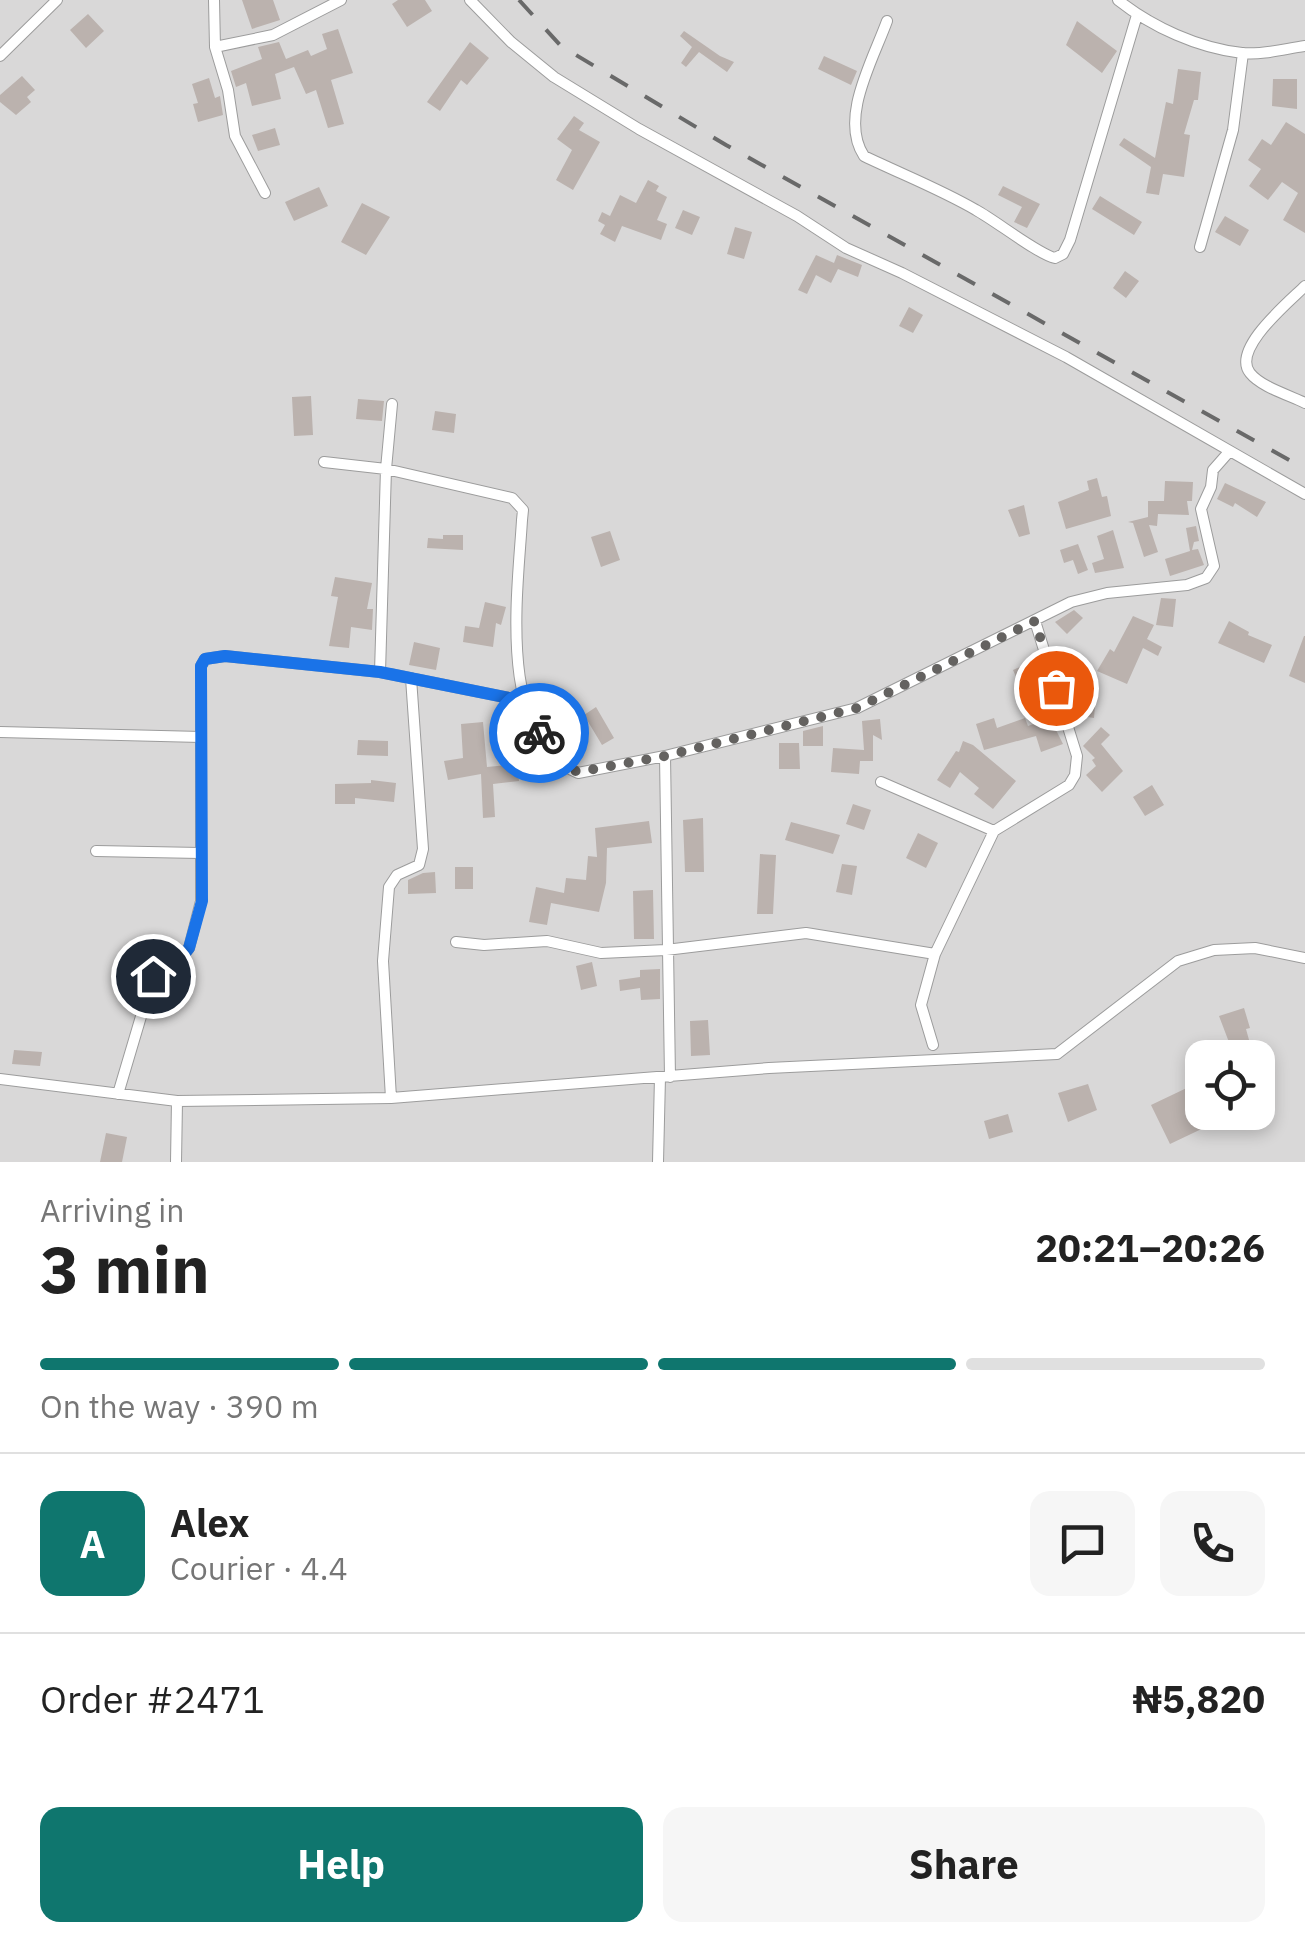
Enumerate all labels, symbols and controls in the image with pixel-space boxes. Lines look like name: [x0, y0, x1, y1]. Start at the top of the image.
pin: [1014, 646, 1099, 731]
icon: bag: [1029, 661, 1084, 716]
courier: [489, 683, 589, 783]
icon: bike: [512, 706, 567, 761]
pin: [111, 934, 196, 1019]
icon: home: [126, 949, 181, 1004]
map controls: [1185, 1040, 1275, 1130]
button: locate: [1185, 1040, 1275, 1130]
text: Arriving in: [40, 1189, 185, 1231]
text: 20:21–20:26: [1035, 1223, 1265, 1272]
text: 3 min: [40, 1226, 210, 1311]
text: On the way · 390 m: [40, 1385, 319, 1427]
button: chat: [1030, 1491, 1135, 1596]
button: phone: [1160, 1491, 1265, 1596]
text: Alex: [170, 1498, 250, 1547]
text: A: [79, 1519, 106, 1568]
text: Courier · 4.4: [170, 1547, 348, 1589]
text: Order #2471: [40, 1674, 265, 1723]
text: ₦5,820: [1133, 1674, 1265, 1723]
button: Help: [40, 1807, 643, 1922]
button: Share: [663, 1807, 1265, 1922]

